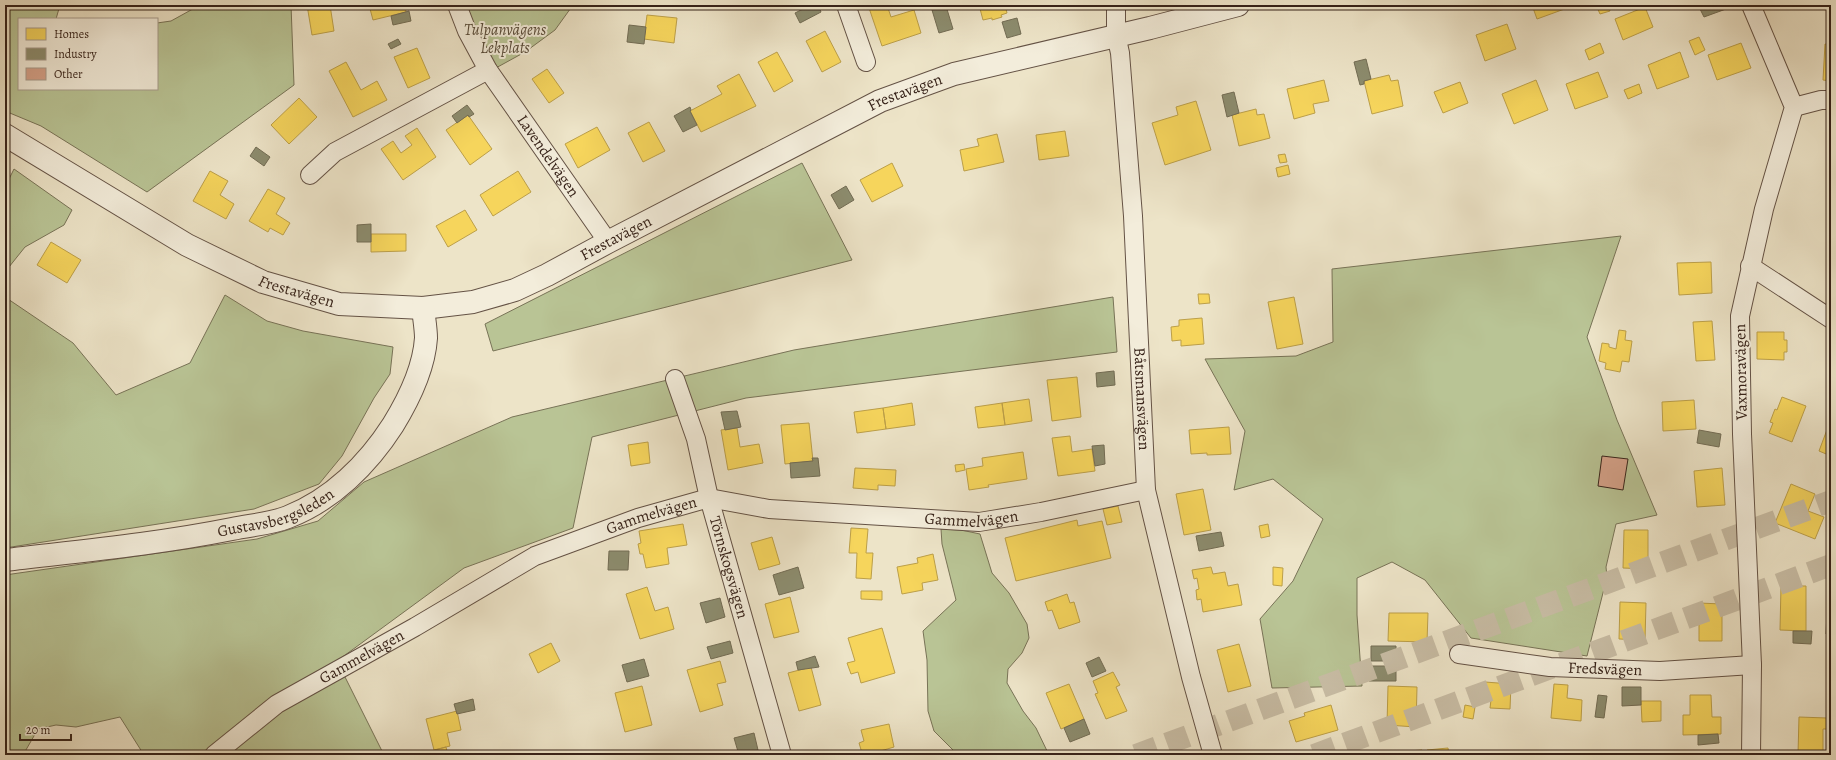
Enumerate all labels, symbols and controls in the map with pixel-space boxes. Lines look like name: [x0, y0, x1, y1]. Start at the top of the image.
legend: [18, 18, 158, 90]
park label: Tulpanvägens Lekplats: [464, 19, 547, 59]
text: Homes: [54, 26, 89, 42]
text: Industry: [54, 46, 97, 62]
text: Other: [54, 66, 83, 82]
street label: Frestavägen: [864, 68, 946, 117]
street label: Lavendelvägen: [511, 110, 585, 202]
street label: Frestavägen: [576, 210, 656, 266]
street label: Frestavägen: [254, 270, 337, 313]
street label: Vaxmoravägen: [1729, 323, 1753, 421]
street label: Båtsmansvägen: [1128, 347, 1155, 451]
street label: Gustavsbergsleden: [216, 483, 339, 543]
street label: Gammelvägen: [603, 491, 700, 540]
street label: Gammelvägen: [924, 505, 1020, 533]
street label: Törnskogsvägen: [704, 514, 754, 621]
street label: Gammelvägen: [315, 624, 408, 689]
street label: Fredsvägen: [1567, 657, 1643, 681]
scale bar: [20, 716, 71, 742]
text: 20 m: [26, 722, 50, 738]

